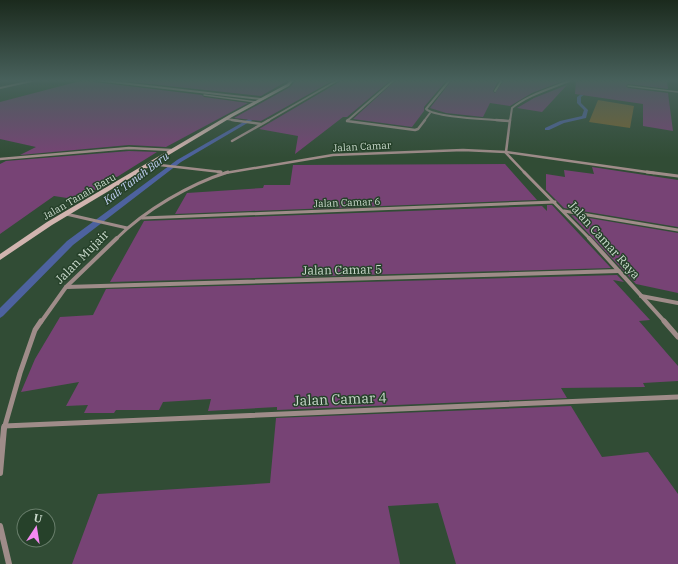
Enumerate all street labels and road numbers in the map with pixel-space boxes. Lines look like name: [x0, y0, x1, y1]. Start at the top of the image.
street label: Jalan Camar: [333, 138, 392, 155]
street label: Jalan Tanah Baru: [40, 170, 118, 223]
street label: Jalan Camar 6: [313, 195, 381, 210]
street label: Jalan Camar Raya: [565, 197, 644, 282]
street label: Jalan Mujair: [52, 226, 112, 287]
street label: Jalan Camar 5: [302, 261, 382, 278]
street label: Jalan Camar 4: [293, 388, 387, 410]

